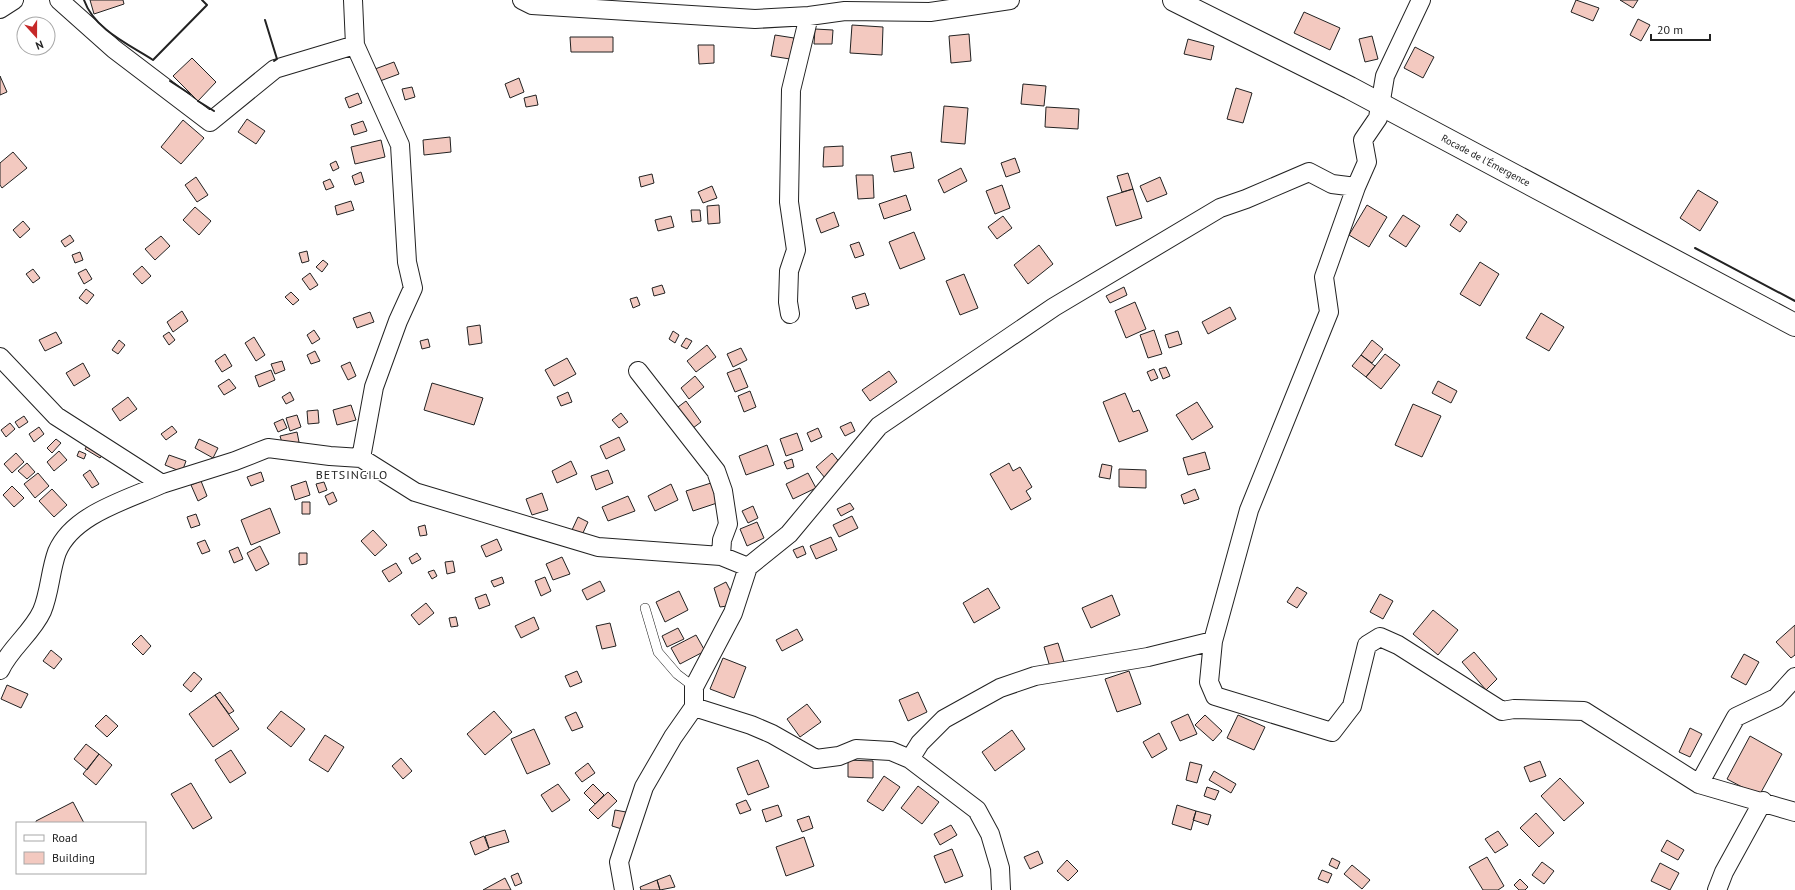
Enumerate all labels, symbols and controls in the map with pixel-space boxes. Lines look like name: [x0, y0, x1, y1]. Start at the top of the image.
north arrow: [16, 16, 56, 56]
scale bar: [1651, 16, 1710, 42]
text: 20 m: [1657, 22, 1683, 37]
text: N: [34, 38, 45, 53]
street label: Rocade de l'Émergence: [1439, 131, 1532, 189]
district label: BETSINGILO: [316, 467, 388, 482]
legend: [16, 822, 146, 874]
text: Road: [52, 830, 77, 845]
text: Building: [52, 850, 95, 865]

